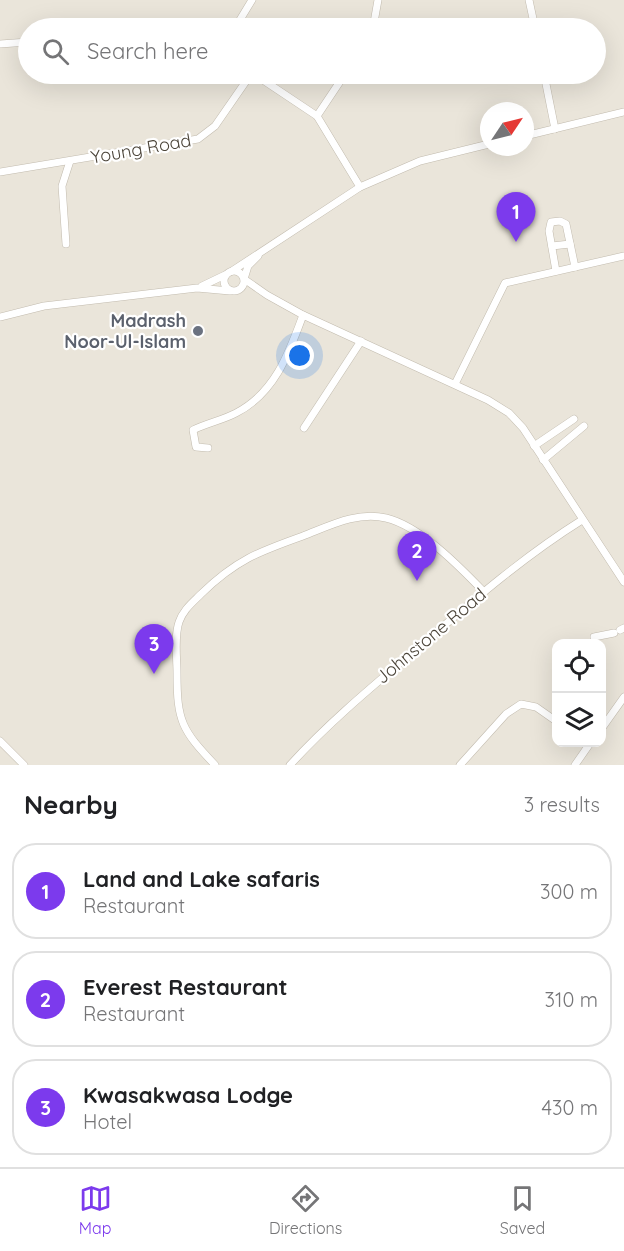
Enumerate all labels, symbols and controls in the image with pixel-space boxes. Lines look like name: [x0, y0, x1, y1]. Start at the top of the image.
search box: [18, 18, 606, 84]
icon: search: [39, 35, 72, 68]
text: Search here: [87, 37, 208, 65]
north arrow: [480, 102, 534, 156]
street label: Young Road: [89, 128, 193, 169]
pin: 1: [496, 192, 536, 242]
place label: Madrash Noor-Ul-Islam: [64, 309, 186, 353]
marker: Madrash Noor-Ul-Islam: [191, 324, 205, 338]
your location: [285, 341, 314, 370]
pin: 2: [398, 532, 436, 581]
street label: Johnstone Road: [371, 583, 491, 689]
pin: 3: [134, 624, 174, 674]
map controls: [552, 639, 606, 747]
button: locate: [552, 639, 606, 693]
button: layers: [552, 693, 606, 747]
text: Nearby: [24, 788, 118, 821]
text: 3 results: [524, 792, 600, 817]
text: Land and Lake safaris: [83, 865, 320, 893]
text: 1: [42, 879, 49, 904]
text: 300 m: [540, 879, 598, 904]
text: Restaurant: [83, 893, 185, 918]
text: Everest Restaurant: [83, 973, 288, 1001]
text: 2: [40, 987, 51, 1012]
text: 310 m: [545, 987, 598, 1012]
text: Restaurant: [83, 1001, 185, 1026]
text: Kwasakwasa Lodge: [83, 1081, 293, 1109]
text: 3: [40, 1095, 51, 1120]
text: 430 m: [541, 1095, 598, 1120]
text: Hotel: [83, 1109, 132, 1134]
tab: Map: [79, 1182, 112, 1238]
tab: Directions: [269, 1182, 342, 1238]
tab: Saved: [500, 1182, 545, 1238]

